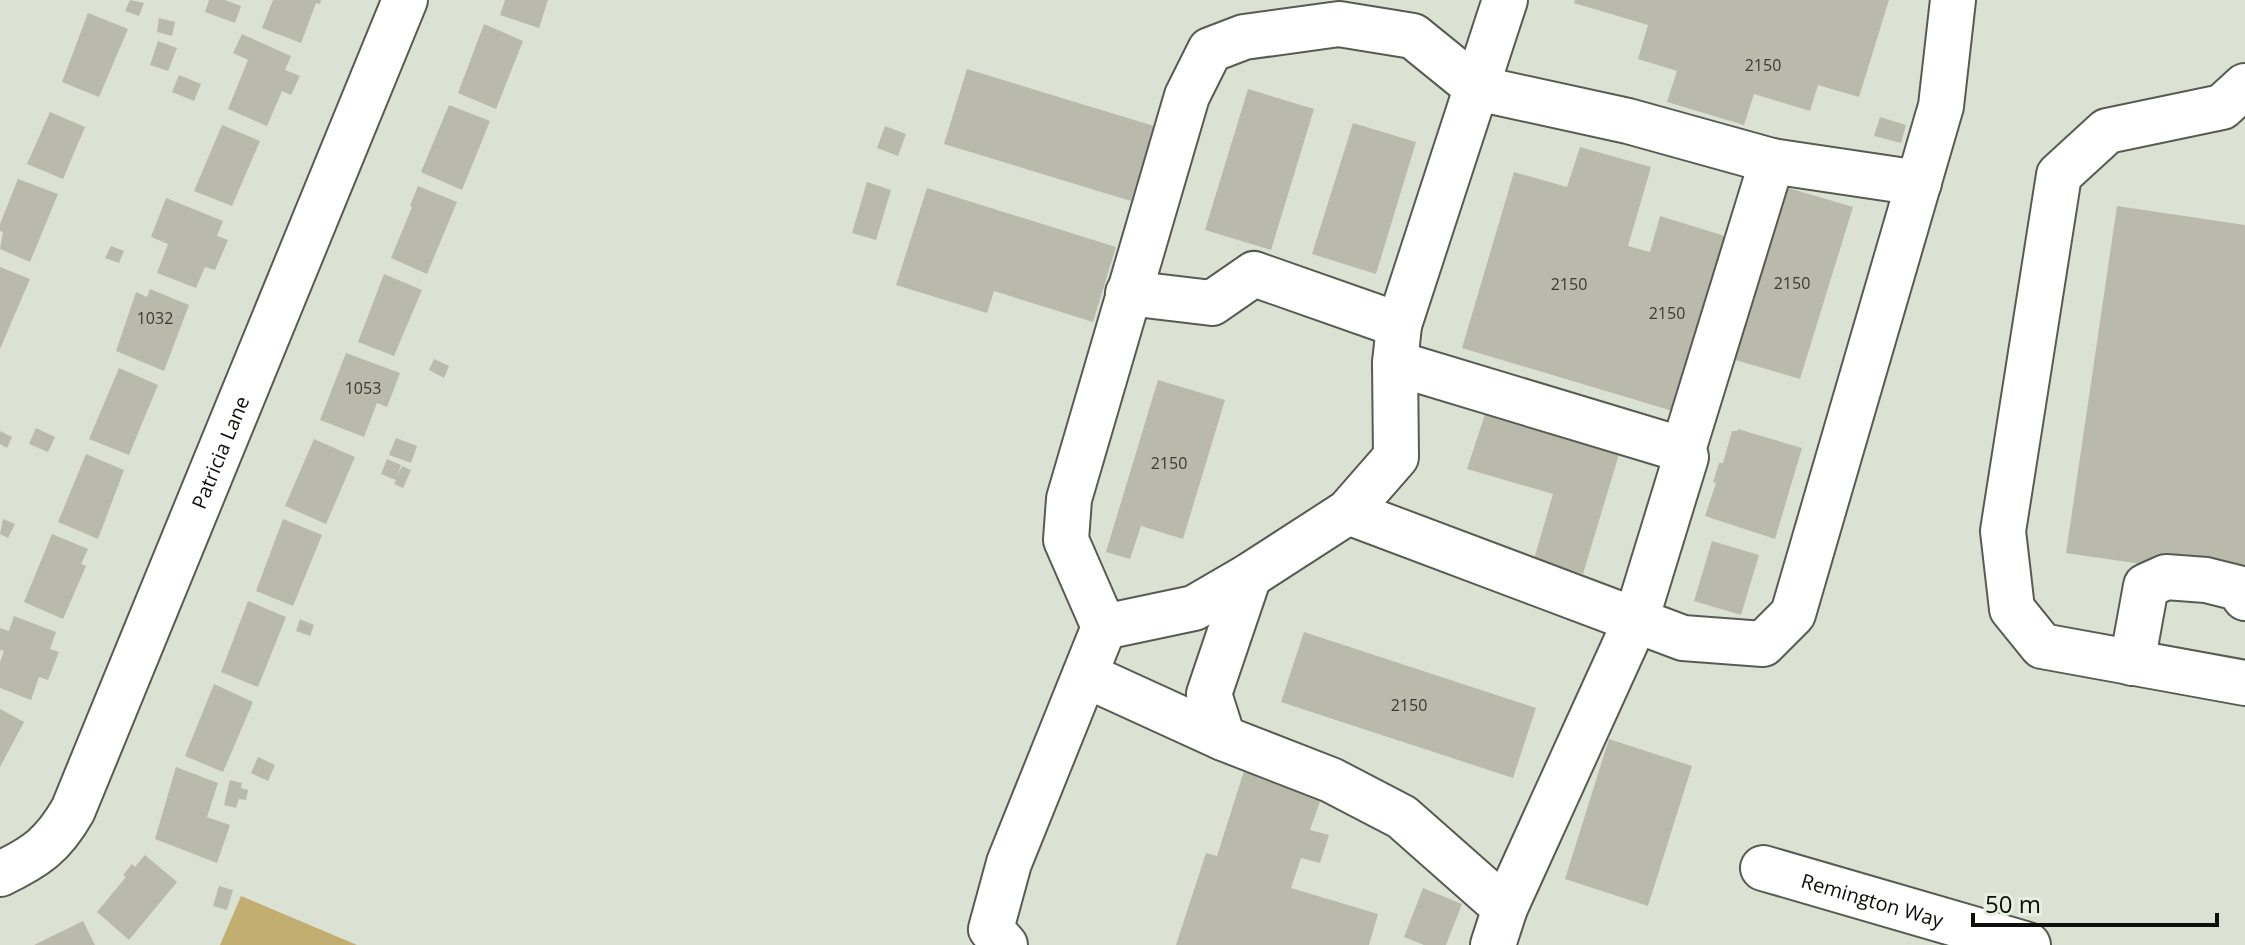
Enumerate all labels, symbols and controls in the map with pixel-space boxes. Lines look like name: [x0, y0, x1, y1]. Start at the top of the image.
house number: 2150: [1745, 54, 1781, 76]
house number: 2150: [1774, 272, 1810, 294]
house number: 2150: [1551, 273, 1587, 295]
house number: 2150: [1649, 302, 1685, 324]
house number: 1032: [137, 307, 173, 329]
house number: 1053: [345, 377, 381, 399]
street label: Patricia Lane: [185, 392, 255, 512]
house number: 2150: [1151, 452, 1187, 474]
house number: 2150: [1391, 694, 1427, 716]
street label: Remington Way: [1798, 866, 1948, 933]
scale bar: [1973, 877, 2217, 927]
text: 50 m: [1985, 887, 2041, 920]

